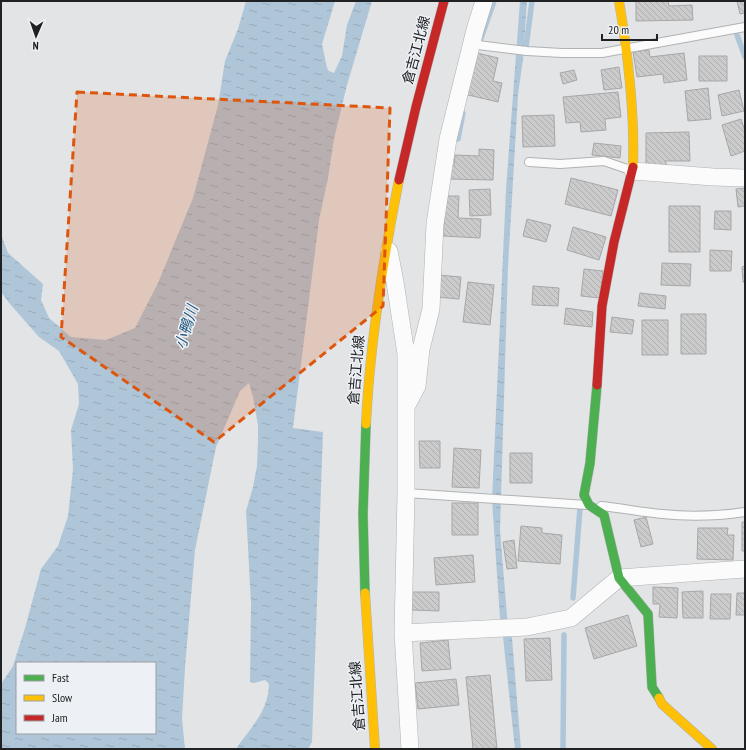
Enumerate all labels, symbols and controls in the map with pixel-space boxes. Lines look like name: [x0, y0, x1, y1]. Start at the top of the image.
street label: 倉吉江北線: [398, 14, 434, 86]
north arrow: [16, 16, 56, 56]
scale bar: [602, 16, 657, 42]
text: 20 m: [608, 22, 629, 37]
text: N: [32, 39, 39, 53]
water label: 小鴨川: [170, 301, 202, 351]
street label: 倉吉江北線: [344, 334, 368, 406]
street label: 倉吉江北線: [346, 660, 368, 732]
legend: [16, 662, 156, 734]
text: Fast: [52, 670, 70, 685]
text: Slow: [52, 690, 73, 705]
text: Jam: [51, 710, 68, 725]

